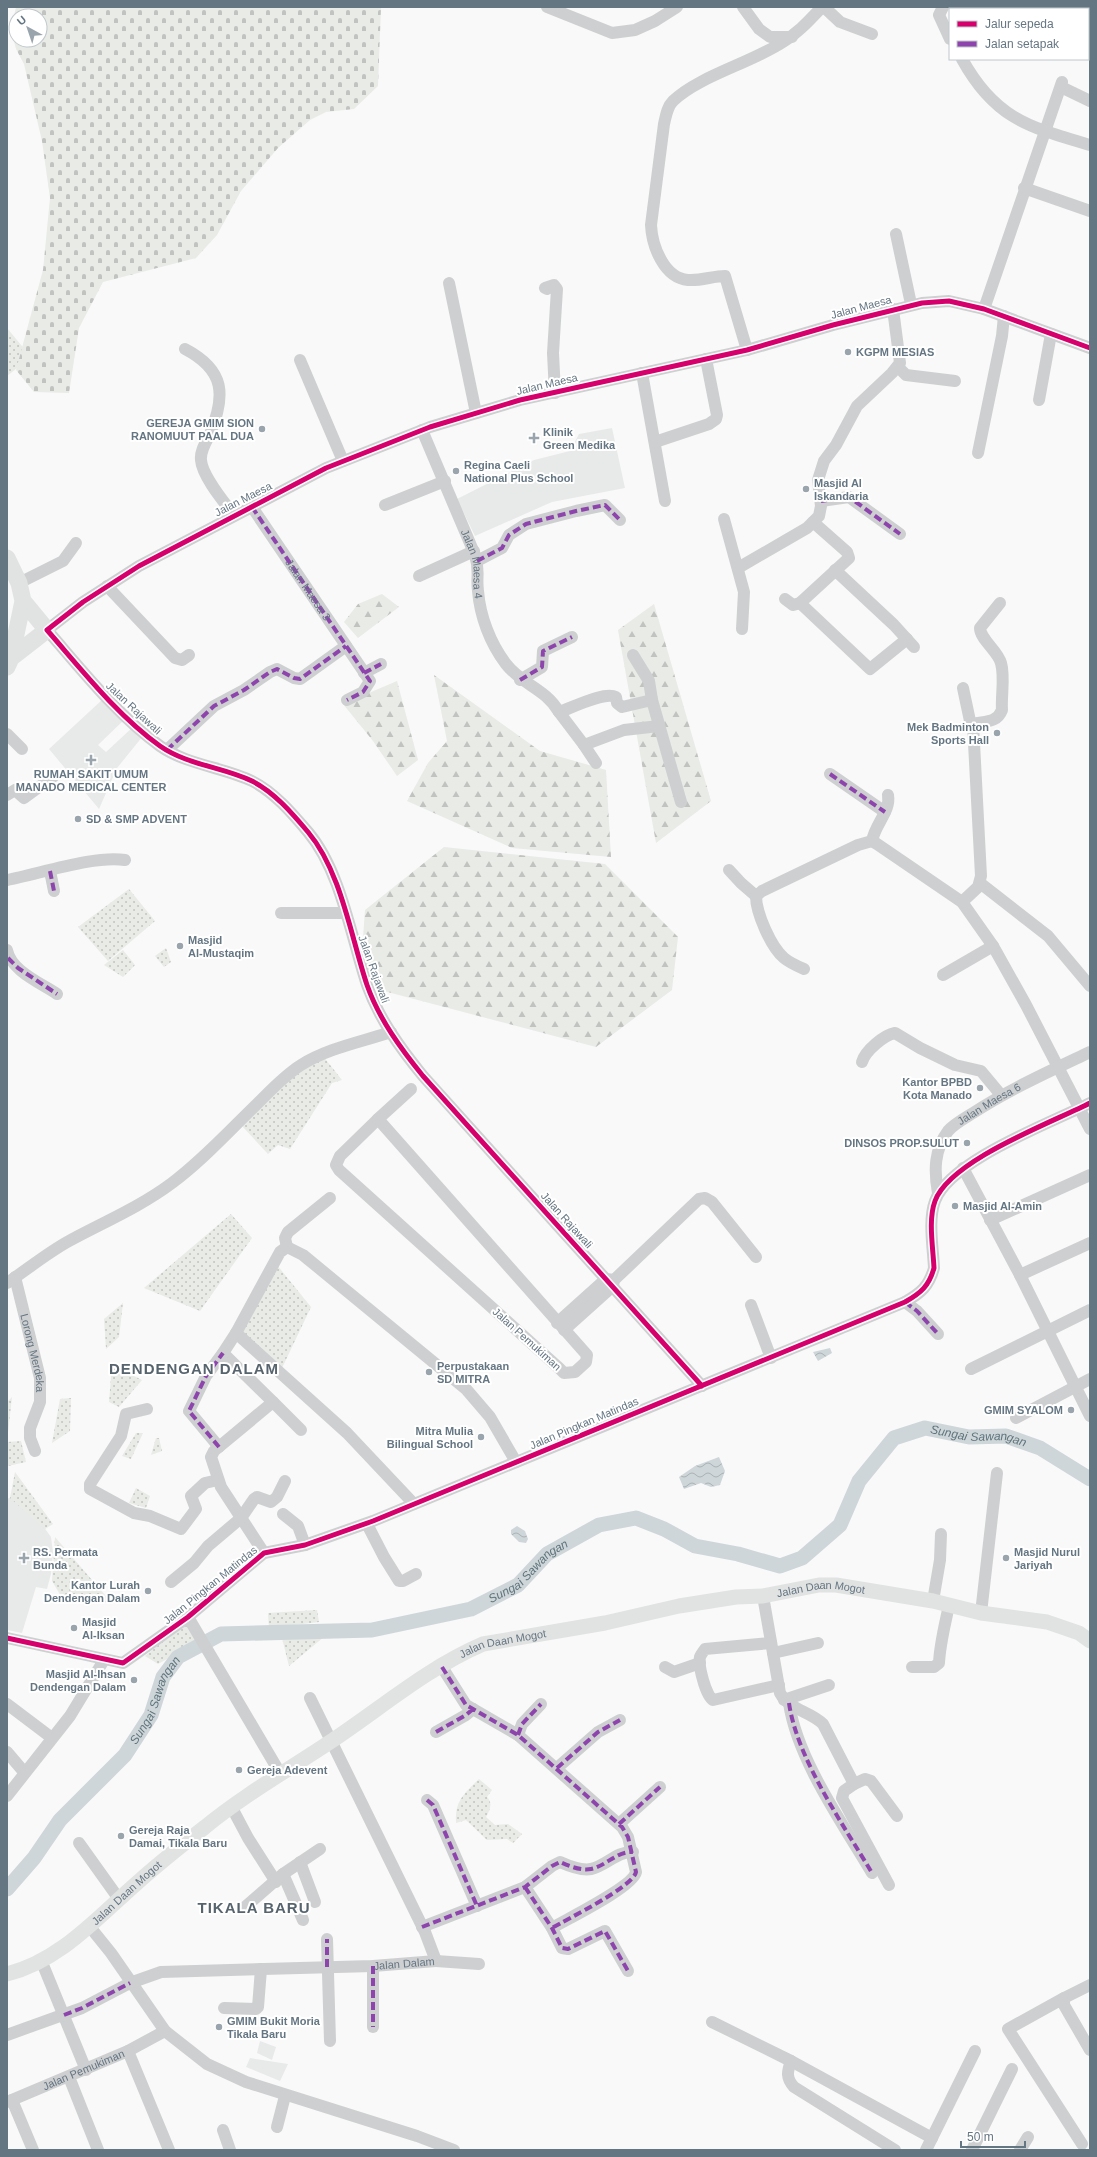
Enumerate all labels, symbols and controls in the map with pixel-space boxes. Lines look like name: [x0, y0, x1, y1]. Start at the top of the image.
north arrow: [8, 8, 48, 48]
legend: [949, 8, 1089, 60]
text: U: [15, 13, 29, 27]
text: Jalur sepeda: [985, 17, 1054, 31]
text: Jalan setapak: [985, 37, 1060, 51]
street label: Jalan Maesa: [829, 293, 894, 321]
place label: KGPM MESIAS: [856, 346, 934, 358]
marker: KGPM MESIAS: [843, 347, 853, 357]
street label: Jalan Maesa: [515, 371, 580, 397]
place label: GEREJA GMIM SION RANOMUUT PAAL DUA: [131, 417, 254, 442]
marker: GEREJA GMIM SION RANOMUUT PAAL DUA: [257, 424, 267, 434]
place label: Klinik Green Medika: [543, 426, 616, 451]
marker: Klinik Green Medika: [528, 432, 540, 444]
place label: Regina Caeli National Plus School: [464, 459, 573, 484]
marker: Regina Caeli National Plus School: [451, 466, 461, 476]
place label: Masjid Al Iskandaria: [814, 477, 869, 502]
street label: Jalan Maesa: [212, 479, 274, 519]
marker: Masjid Al Iskandaria: [801, 484, 811, 494]
street label: Jalan Maesa 4: [459, 527, 485, 599]
street label: Jalan Maesa 3: [283, 557, 333, 623]
street label: Jalan Rajawali: [104, 679, 164, 737]
place label: Mek Badminton Sports Hall: [907, 721, 989, 746]
marker: Mek Badminton Sports Hall: [992, 728, 1002, 738]
marker: RUMAH SAKIT UMUM MANADO MEDICAL CENTER: [85, 754, 97, 766]
place label: RUMAH SAKIT UMUM MANADO MEDICAL CENTER: [16, 768, 166, 793]
place label: SD & SMP ADVENT: [86, 813, 187, 825]
marker: SD & SMP ADVENT: [73, 814, 83, 824]
place label: Masjid Al-Mustaqim: [188, 934, 254, 959]
street label: Jalan Rajawali: [356, 934, 392, 1004]
marker: Masjid Al-Mustaqim: [175, 941, 185, 951]
place label: Kantor BPBD Kota Manado: [902, 1076, 972, 1101]
street label: Jalan Maesa 6: [955, 1081, 1023, 1127]
marker: Kantor BPBD Kota Manado: [975, 1083, 985, 1093]
place label: DINSOS PROP.SULUT: [844, 1137, 959, 1149]
marker: DINSOS PROP.SULUT: [962, 1138, 972, 1148]
street label: Jalan Rajawali: [539, 1190, 595, 1250]
place label: Masjid Al-Amin: [963, 1200, 1042, 1212]
marker: Masjid Al-Amin: [950, 1201, 960, 1211]
street label: Jalan Pemukiman: [490, 1305, 564, 1373]
street label: Lorong Merdeka: [18, 1312, 46, 1393]
district label: DENDENGAN DALAM: [109, 1360, 279, 1377]
place label: Perpustakaan SD MITRA: [437, 1360, 509, 1385]
marker: Perpustakaan SD MITRA: [424, 1367, 434, 1377]
street label: Jalan Pingkan Matindas: [528, 1394, 641, 1451]
place label: GMIM SYALOM: [984, 1404, 1063, 1416]
marker: GMIM SYALOM: [1066, 1405, 1076, 1415]
water label: Sungai Sawangan: [929, 1422, 1029, 1450]
place label: Mitra Mulia Bilingual School: [387, 1425, 474, 1450]
marker: Mitra Mulia Bilingual School: [476, 1432, 486, 1442]
water label: Sungai Sawangan: [486, 1537, 571, 1606]
street label: Jalan Pingkan Matindas: [161, 1543, 260, 1626]
place label: RS. Permata Bunda: [33, 1546, 99, 1571]
place label: Masjid Nurul Jariyah: [1014, 1546, 1080, 1571]
marker: RS. Permata Bunda: [18, 1552, 30, 1564]
marker: Masjid Nurul Jariyah: [1001, 1553, 1011, 1563]
place label: Kantor Lurah Dendengan Dalam: [44, 1579, 140, 1604]
street label: Jalan Daan Mogot: [776, 1579, 866, 1599]
marker: Kantor Lurah Dendengan Dalam: [143, 1586, 153, 1596]
place label: Masjid Al-Iksan: [82, 1616, 125, 1641]
marker: Masjid Al-Iksan: [69, 1623, 79, 1633]
street label: Jalan Daan Mogot: [457, 1627, 547, 1660]
water label: Sungai Sawangan: [127, 1653, 183, 1747]
place label: Masjid Al-Ihsan Dendengan Dalam: [30, 1668, 126, 1693]
marker: Masjid Al-Ihsan Dendengan Dalam: [129, 1675, 139, 1685]
place label: Gereja Adevent: [247, 1764, 328, 1776]
marker: Gereja Adevent: [234, 1765, 244, 1775]
place label: Gereja Raja Damai, Tikala Baru: [129, 1824, 227, 1849]
marker: Gereja Raja Damai, Tikala Baru: [116, 1831, 126, 1841]
street label: Jalan Daan Mogot: [89, 1858, 164, 1927]
district label: TIKALA BARU: [198, 1899, 310, 1916]
street label: Jalan Dalam: [373, 1955, 435, 1972]
place label: GMIM Bukit Moria Tikala Baru: [227, 2015, 321, 2040]
marker: GMIM Bukit Moria Tikala Baru: [214, 2022, 224, 2032]
street label: Jalan Pemukiman: [41, 2047, 126, 2092]
scale bar: [961, 2123, 1025, 2149]
text: 50 m: [967, 2130, 994, 2144]

